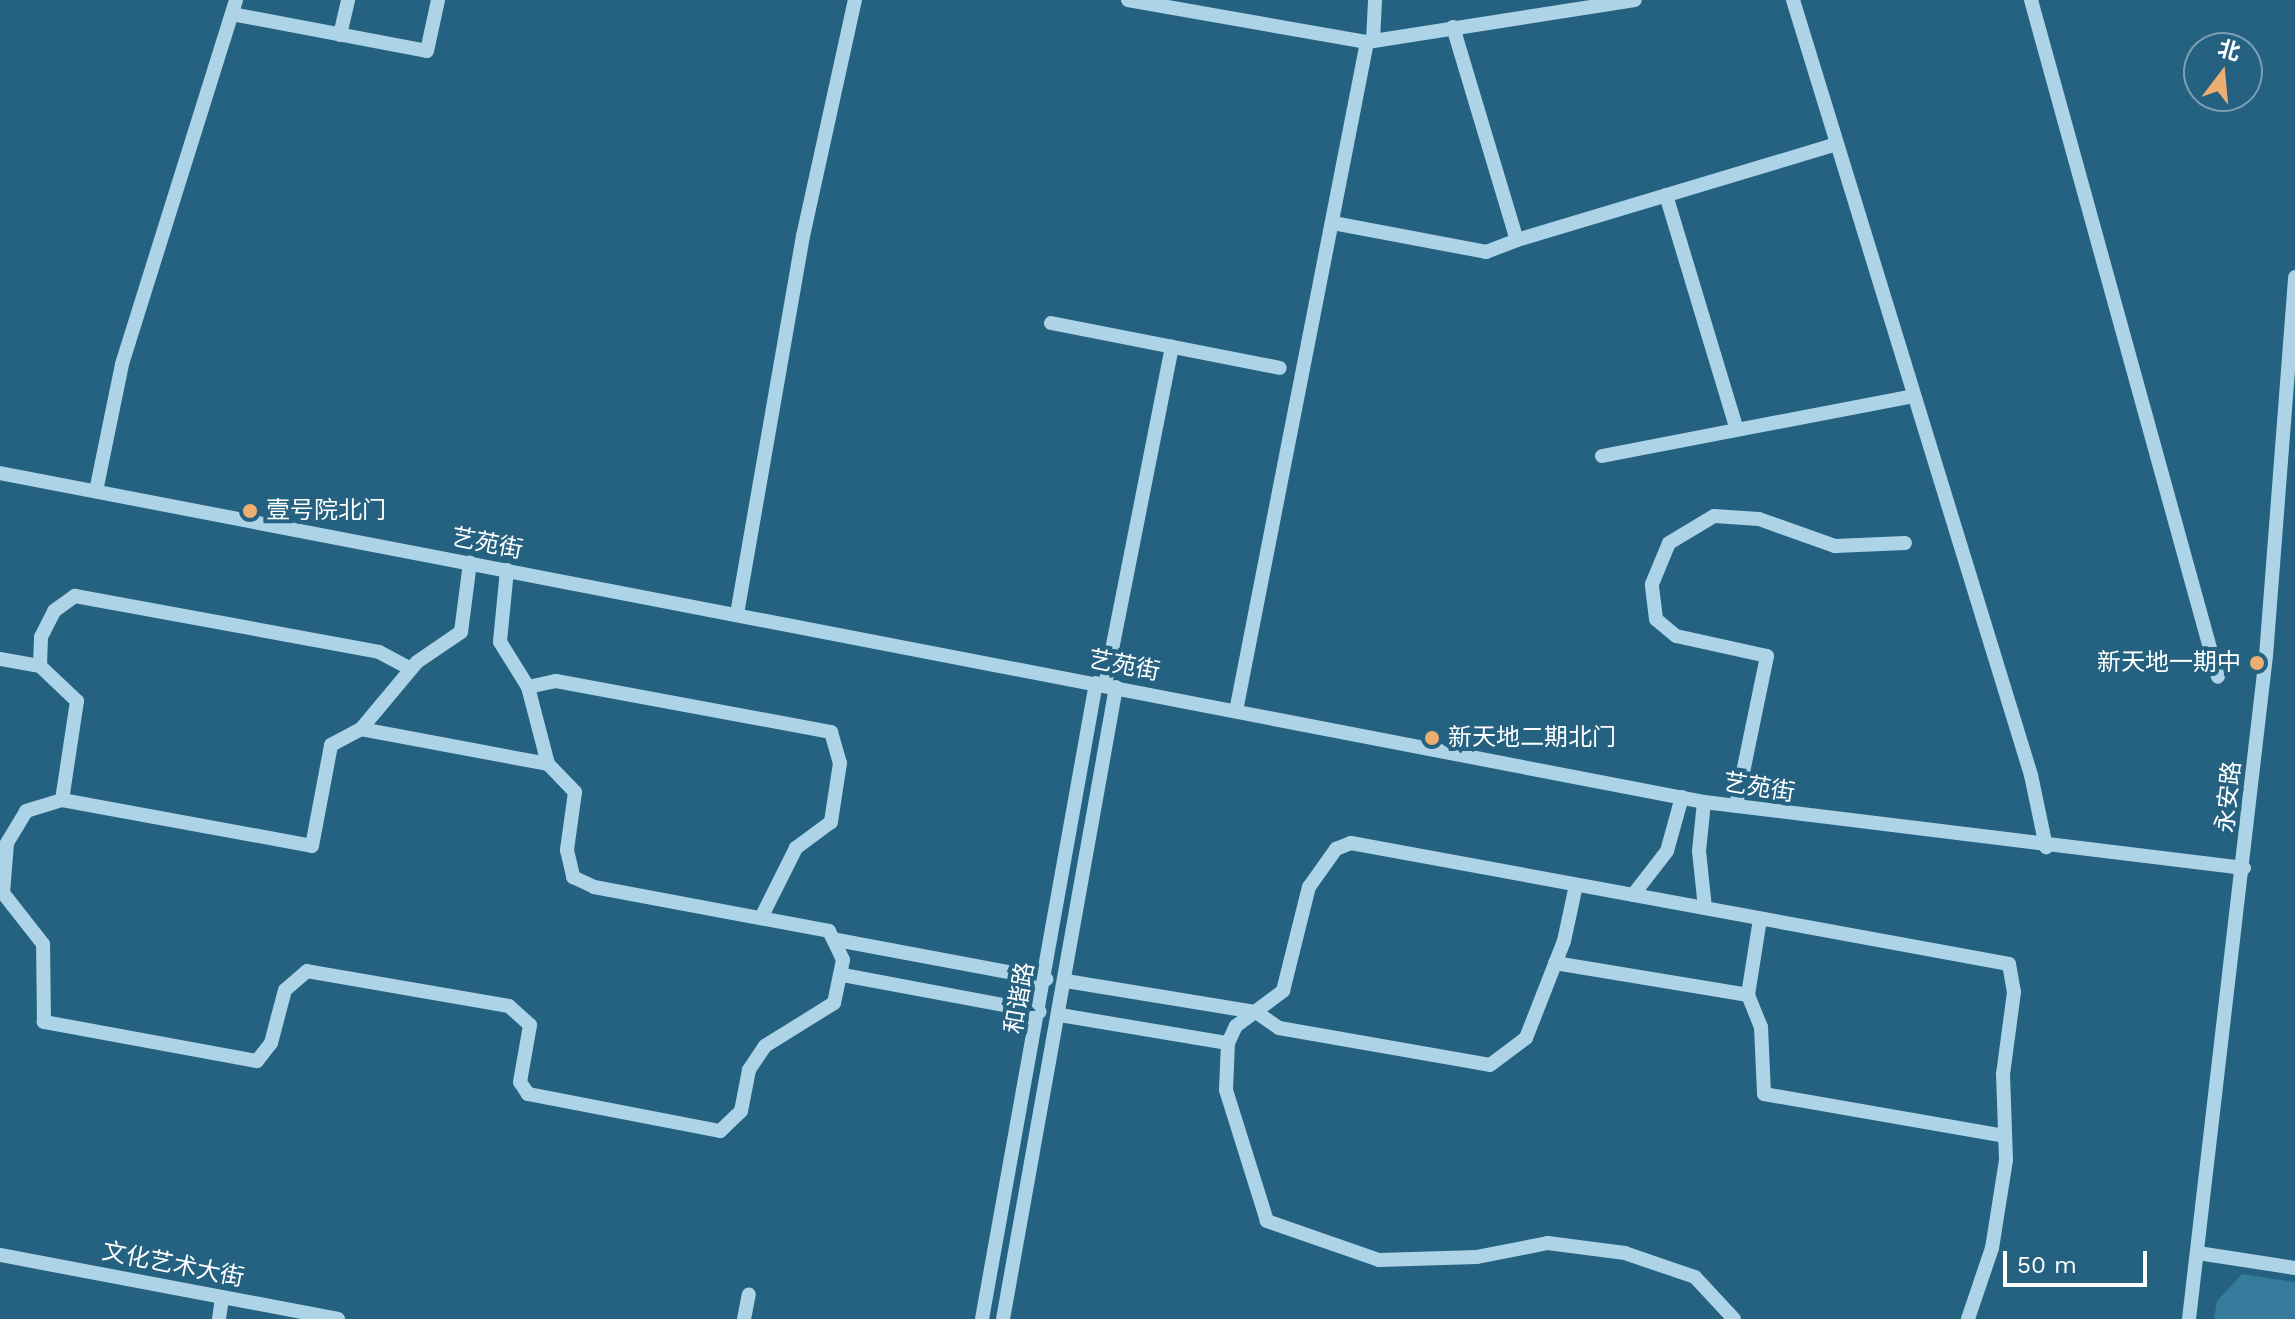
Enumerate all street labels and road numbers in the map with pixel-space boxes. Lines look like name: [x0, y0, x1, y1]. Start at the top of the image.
street label: 艺苑街: [449, 523, 525, 565]
street label: 艺苑街: [1086, 645, 1162, 687]
street label: 永安路: [2211, 760, 2247, 834]
street label: 艺苑街: [1721, 768, 1797, 808]
street label: 和谐路: [1000, 960, 1040, 1036]
street label: 文化艺术大街: [100, 1237, 246, 1293]

